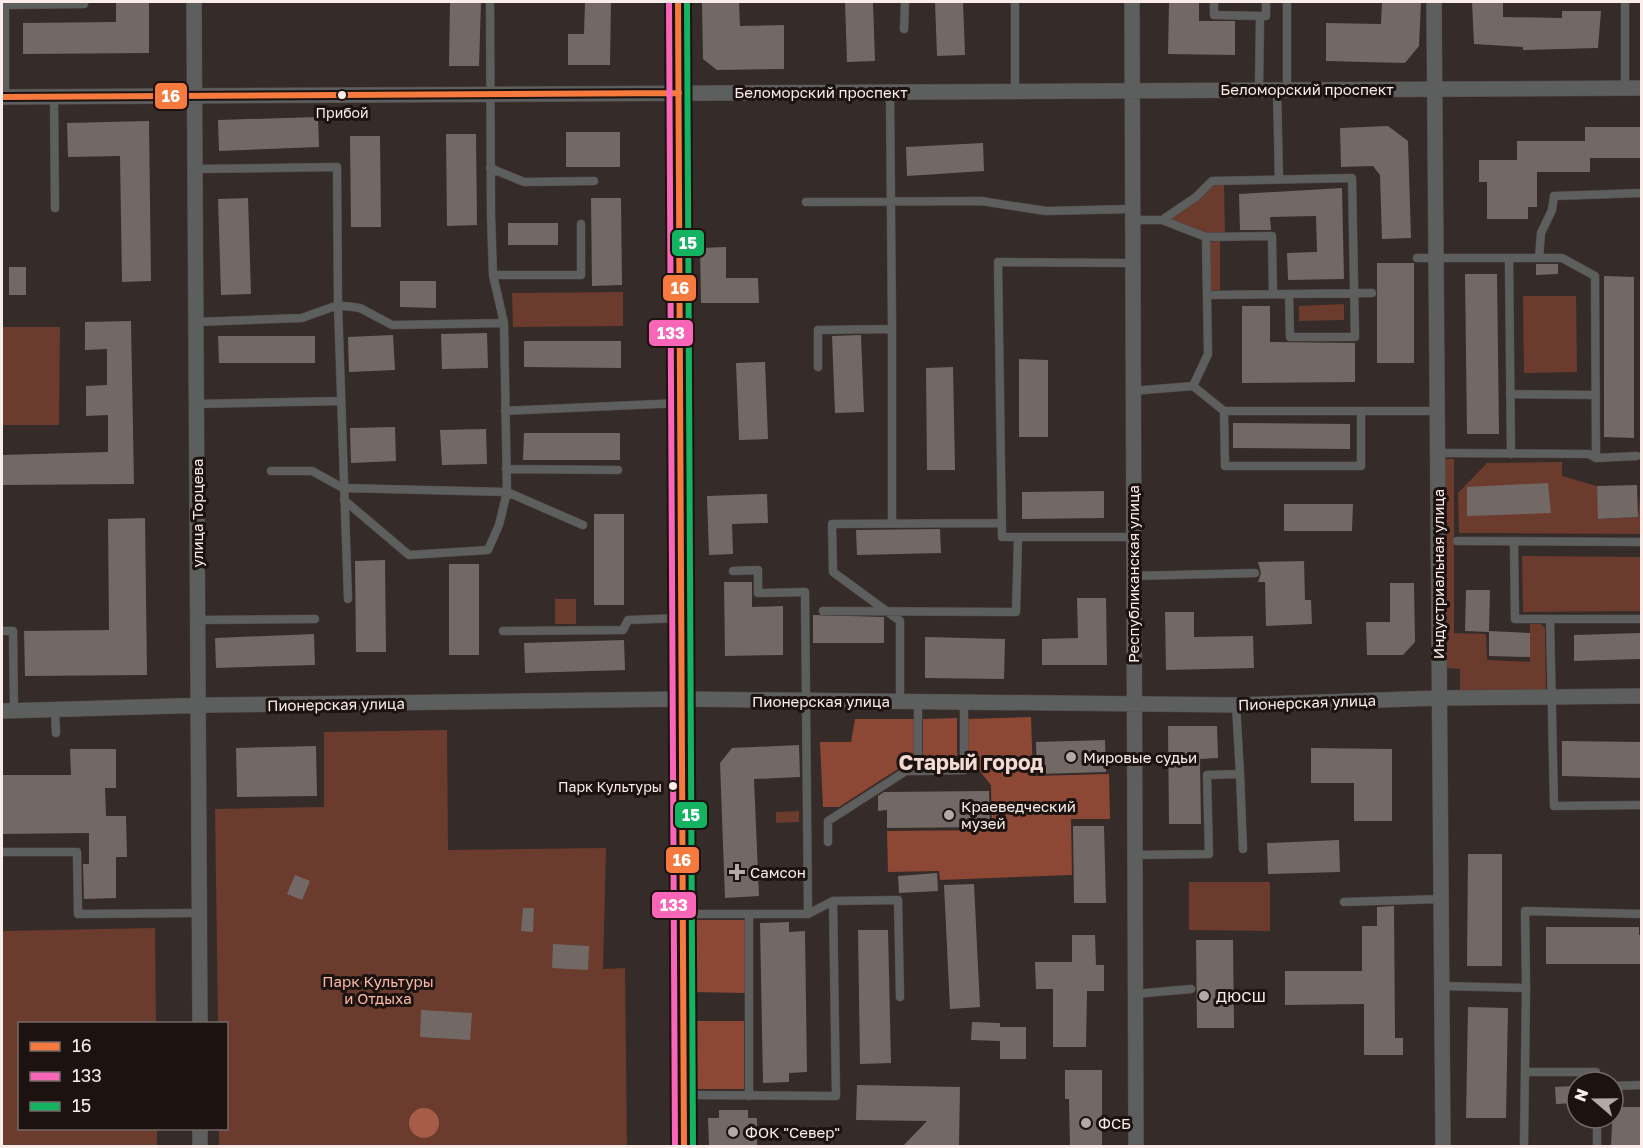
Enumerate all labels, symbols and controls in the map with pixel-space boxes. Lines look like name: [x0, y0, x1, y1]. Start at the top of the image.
street label: Беломорский проспект: [1220, 80, 1394, 98]
line badge: 16: [154, 82, 188, 110]
street label: Беломорский проспект: [734, 83, 908, 101]
text: 16: [162, 86, 180, 106]
marker: Прибой: [336, 89, 348, 101]
place label: Прибой: [316, 104, 368, 121]
line badge: 15: [671, 229, 705, 257]
text: 15: [679, 233, 697, 253]
line badge: 16: [662, 274, 697, 302]
text: 16: [671, 278, 689, 298]
line badge: 133: [648, 319, 694, 347]
text: 133: [657, 323, 685, 343]
street label: улица Торцева: [188, 459, 206, 567]
street label: Республиканская улица: [1124, 485, 1142, 663]
street label: Индустриальная улица: [1429, 489, 1447, 659]
street label: Пионерская улица: [1238, 691, 1376, 713]
street label: Пионерская улица: [752, 692, 890, 710]
street label: Пионерская улица: [267, 694, 405, 714]
place label: Мировые судьи: [1083, 748, 1197, 766]
district label: Старый город: [899, 749, 1044, 775]
marker: Мировые судьи: [1064, 750, 1078, 764]
place label: Парк Культуры: [558, 778, 662, 795]
marker: Парк Культуры: [667, 780, 679, 792]
place label: Краеведческий музей: [961, 797, 1076, 832]
line badge: 15: [674, 801, 708, 829]
text: 15: [682, 805, 700, 825]
marker: Краеведческий музей: [942, 808, 956, 822]
line badge: 16: [665, 846, 700, 874]
text: 16: [673, 850, 691, 870]
marker: Самсон: [728, 863, 746, 881]
place label: Самсон: [750, 863, 806, 881]
line badge: 133: [651, 891, 697, 919]
text: 133: [660, 895, 688, 915]
park label: Парк Культуры и Отдыха: [322, 972, 434, 1007]
place label: ДЮСШ: [1216, 987, 1266, 1005]
marker: ДЮСШ: [1197, 989, 1211, 1003]
legend: [18, 1022, 228, 1130]
text: 16: [72, 1034, 92, 1056]
text: 133: [72, 1064, 102, 1086]
north arrow: [1565, 1070, 1625, 1130]
text: N: [1569, 1086, 1592, 1104]
text: 15: [72, 1094, 91, 1116]
place label: ФСБ: [1098, 1114, 1131, 1132]
marker: ФСБ: [1079, 1116, 1093, 1130]
place label: ФОК "Север": [745, 1123, 840, 1141]
marker: ФОК "Север": [726, 1125, 740, 1139]

